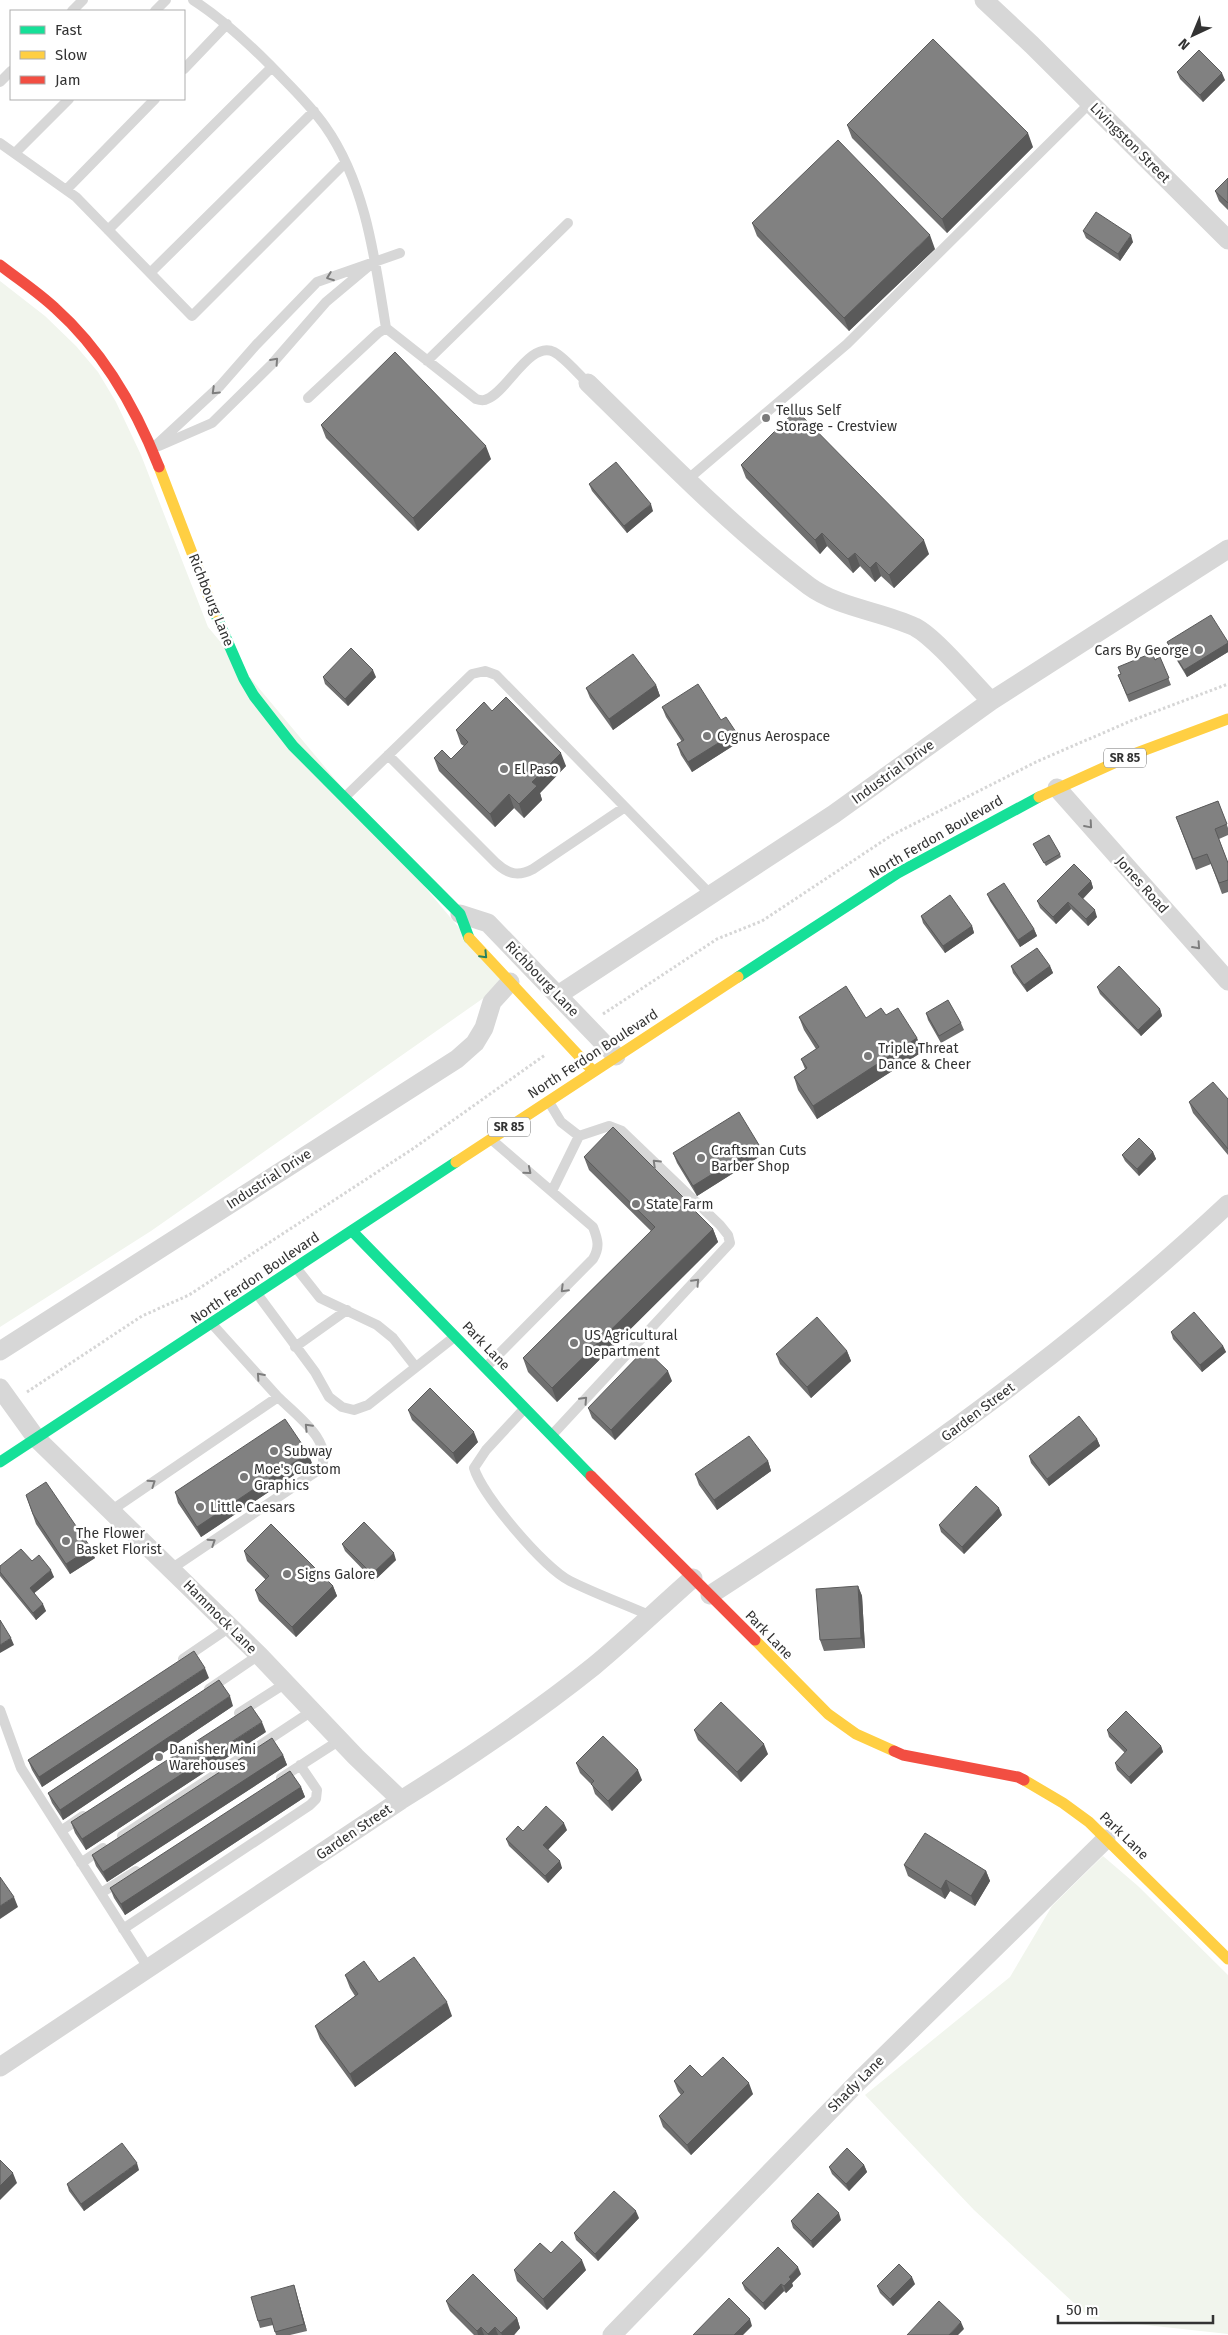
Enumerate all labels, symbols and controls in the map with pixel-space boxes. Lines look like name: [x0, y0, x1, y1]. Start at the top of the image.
legend: [10, 10, 185, 100]
north arrow: [1168, 10, 1218, 60]
text: Fast: [55, 21, 82, 39]
text: N: [1175, 35, 1194, 53]
text: Slow: [55, 46, 87, 64]
text: Jam: [55, 71, 81, 89]
street label: Livingston Street: [1086, 99, 1174, 187]
one-way arrow: [326, 271, 334, 281]
one-way arrow: [269, 358, 277, 367]
one-way arrow: [212, 385, 221, 394]
place label: Tellus Self Storage - Crestview: [776, 402, 897, 435]
marker: Tellus Self Storage - Crestview: [760, 412, 772, 424]
street label: Richbourg Lane: [185, 551, 237, 649]
place label: Cars By George: [1095, 642, 1189, 659]
marker: Cars By George: [1193, 644, 1205, 656]
place label: Cygnus Aerospace: [717, 728, 830, 745]
marker: Cygnus Aerospace: [701, 730, 713, 742]
street label: Industrial Drive: [848, 736, 938, 808]
road number: SR 85: [1104, 748, 1146, 768]
place label: El Paso: [514, 761, 559, 778]
marker: El Paso: [498, 763, 510, 775]
street label: North Ferdon Boulevard: [866, 792, 1006, 882]
one-way arrow: [1083, 819, 1092, 828]
street label: Jones Road: [1112, 853, 1172, 917]
street label: Richbourg Lane: [502, 938, 582, 1020]
one-way arrow: [1191, 941, 1200, 950]
one-way arrow: [478, 949, 487, 958]
street label: North Ferdon Boulevard: [525, 1006, 661, 1102]
place label: Triple Threat Dance & Cheer: [878, 1040, 972, 1073]
marker: Triple Threat Dance & Cheer: [862, 1050, 874, 1062]
road number: SR 85: [488, 1118, 530, 1136]
place label: Craftsman Cuts Barber Shop: [711, 1142, 807, 1175]
street label: Industrial Drive: [223, 1145, 315, 1213]
marker: Craftsman Cuts Barber Shop: [695, 1152, 707, 1164]
one-way arrow: [652, 1160, 661, 1169]
one-way arrow: [522, 1165, 531, 1173]
place label: State Farm: [646, 1196, 713, 1213]
marker: State Farm: [630, 1198, 642, 1210]
street label: North Ferdon Boulevard: [187, 1229, 323, 1327]
one-way arrow: [690, 1278, 699, 1287]
one-way arrow: [560, 1283, 569, 1292]
street label: Park Lane: [459, 1318, 513, 1374]
place label: US Agricultural Department: [584, 1327, 678, 1360]
marker: US Agricultural Department: [568, 1337, 580, 1349]
one-way arrow: [257, 1373, 266, 1382]
street label: Garden Street: [938, 1378, 1019, 1445]
one-way arrow: [578, 1397, 587, 1406]
one-way arrow: [305, 1424, 314, 1433]
place label: Subway: [284, 1443, 332, 1460]
marker: Subway: [268, 1445, 280, 1457]
place label: Moe's Custom Graphics: [254, 1461, 341, 1494]
marker: Moe's Custom Graphics: [238, 1471, 250, 1483]
one-way arrow: [147, 1480, 156, 1489]
place label: Little Caesars: [210, 1499, 295, 1516]
marker: Little Caesars: [194, 1501, 206, 1513]
place label: The Flower Basket Florist: [76, 1525, 163, 1558]
marker: The Flower Basket Florist: [60, 1535, 72, 1547]
one-way arrow: [206, 1539, 216, 1548]
place label: Signs Galore: [297, 1566, 375, 1583]
marker: Signs Galore: [281, 1568, 293, 1580]
street label: Hammock Lane: [180, 1577, 260, 1657]
street label: Park Lane: [742, 1607, 796, 1663]
place label: Danisher Mini Warehouses: [169, 1741, 256, 1774]
marker: Danisher Mini Warehouses: [153, 1751, 165, 1763]
street label: Garden Street: [313, 1800, 396, 1863]
street label: Park Lane: [1096, 1809, 1152, 1863]
street label: Shady Lane: [824, 2052, 888, 2116]
scale bar: [1058, 2292, 1213, 2324]
text: 50 m: [1066, 2301, 1099, 2319]

